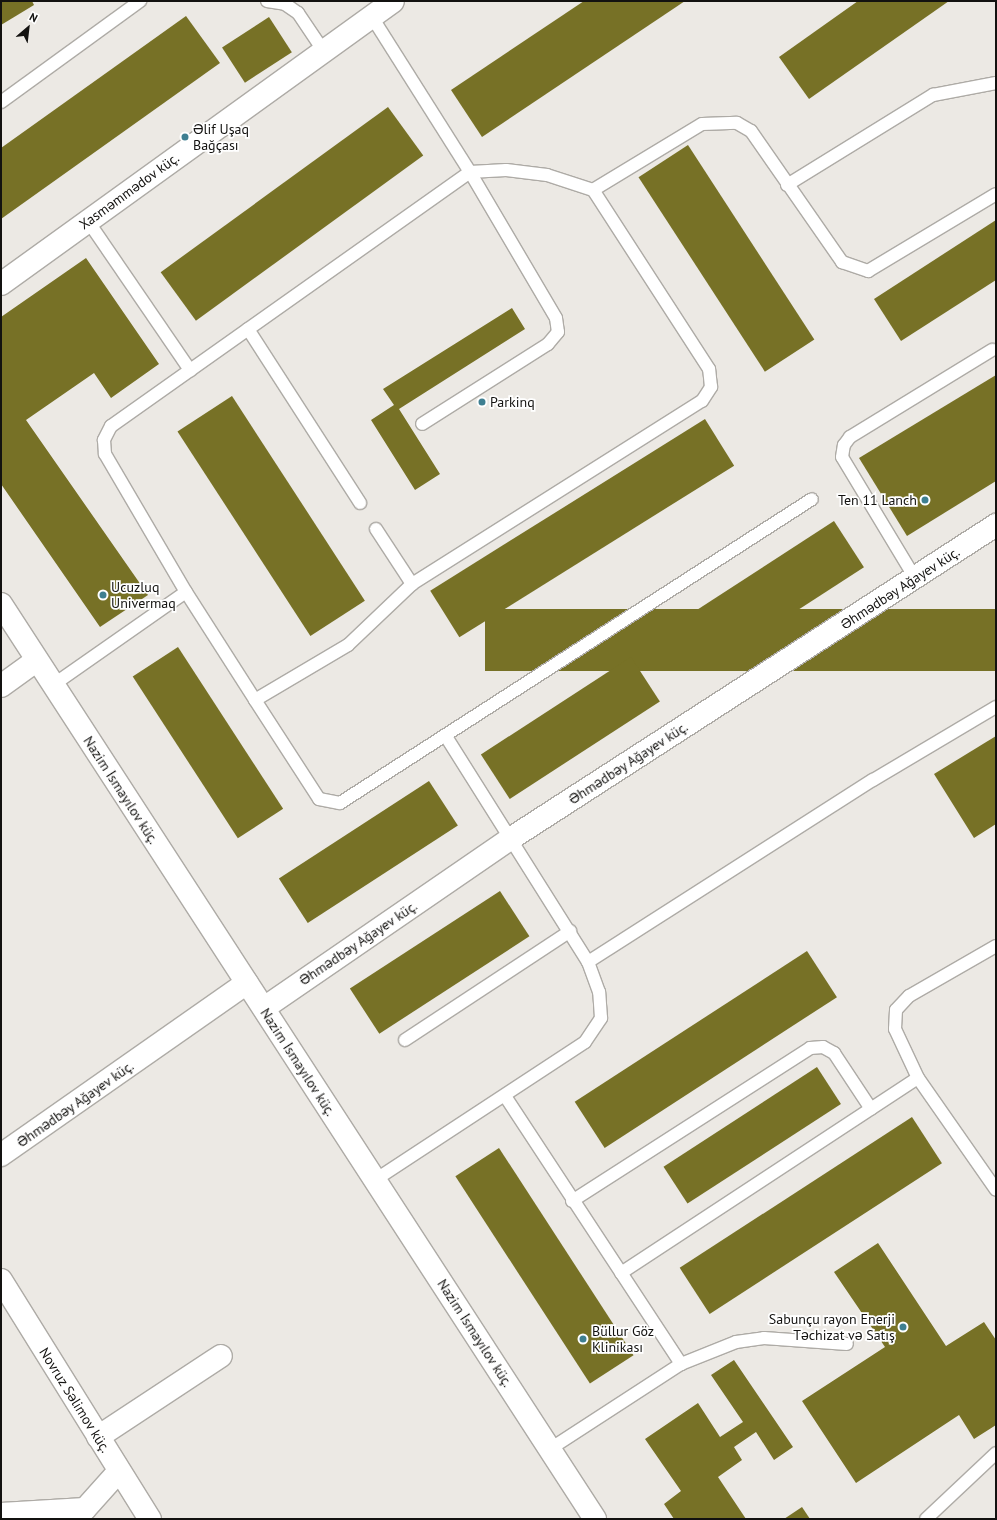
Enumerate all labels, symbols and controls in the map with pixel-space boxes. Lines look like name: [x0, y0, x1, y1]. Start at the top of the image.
north arrow: [8, 8, 48, 48]
text: N: [27, 10, 40, 25]
place label: Əlif Uşaq Bağçası: [193, 121, 249, 154]
marker: Əlif Uşaq Bağçası: [180, 132, 190, 142]
street label: Xasməmmədov küç.: [76, 149, 182, 233]
place label: Parkinq: [490, 394, 535, 410]
marker: Parkinq: [477, 397, 487, 407]
place label: Ten 11 Lanch: [838, 492, 917, 508]
marker: Ten 11 Lanch: [920, 495, 930, 505]
street label: Əhmədbəy Ağayev küç.: [837, 543, 963, 633]
place label: Ucuzluq Univermaq: [111, 579, 176, 612]
marker: Ucuzluq Univermaq: [98, 590, 108, 600]
street label: Əhmədbəy Ağayev küç.: [565, 718, 691, 808]
street label: Nazim İsmayılov küç.: [80, 733, 162, 847]
street label: Əhmədbəy Ağayev küç.: [295, 897, 421, 989]
street label: Nazim İsmayılov küç.: [257, 1005, 339, 1119]
street label: Əhmədbəy Ağayev küç.: [13, 1057, 137, 1151]
street label: Nazim İsmayılov küç.: [434, 1276, 516, 1390]
place label: Sabunçu rayon Enerji Təchizat və Satış: [769, 1311, 895, 1344]
marker: Sabunçu rayon Enerji Təchizat və Satış: [898, 1322, 908, 1332]
place label: Büllur Göz Klinikası: [592, 1323, 654, 1356]
marker: Büllur Göz Klinikası: [577, 1333, 589, 1345]
street label: Novruz Səlimov küç.: [36, 1344, 114, 1456]

